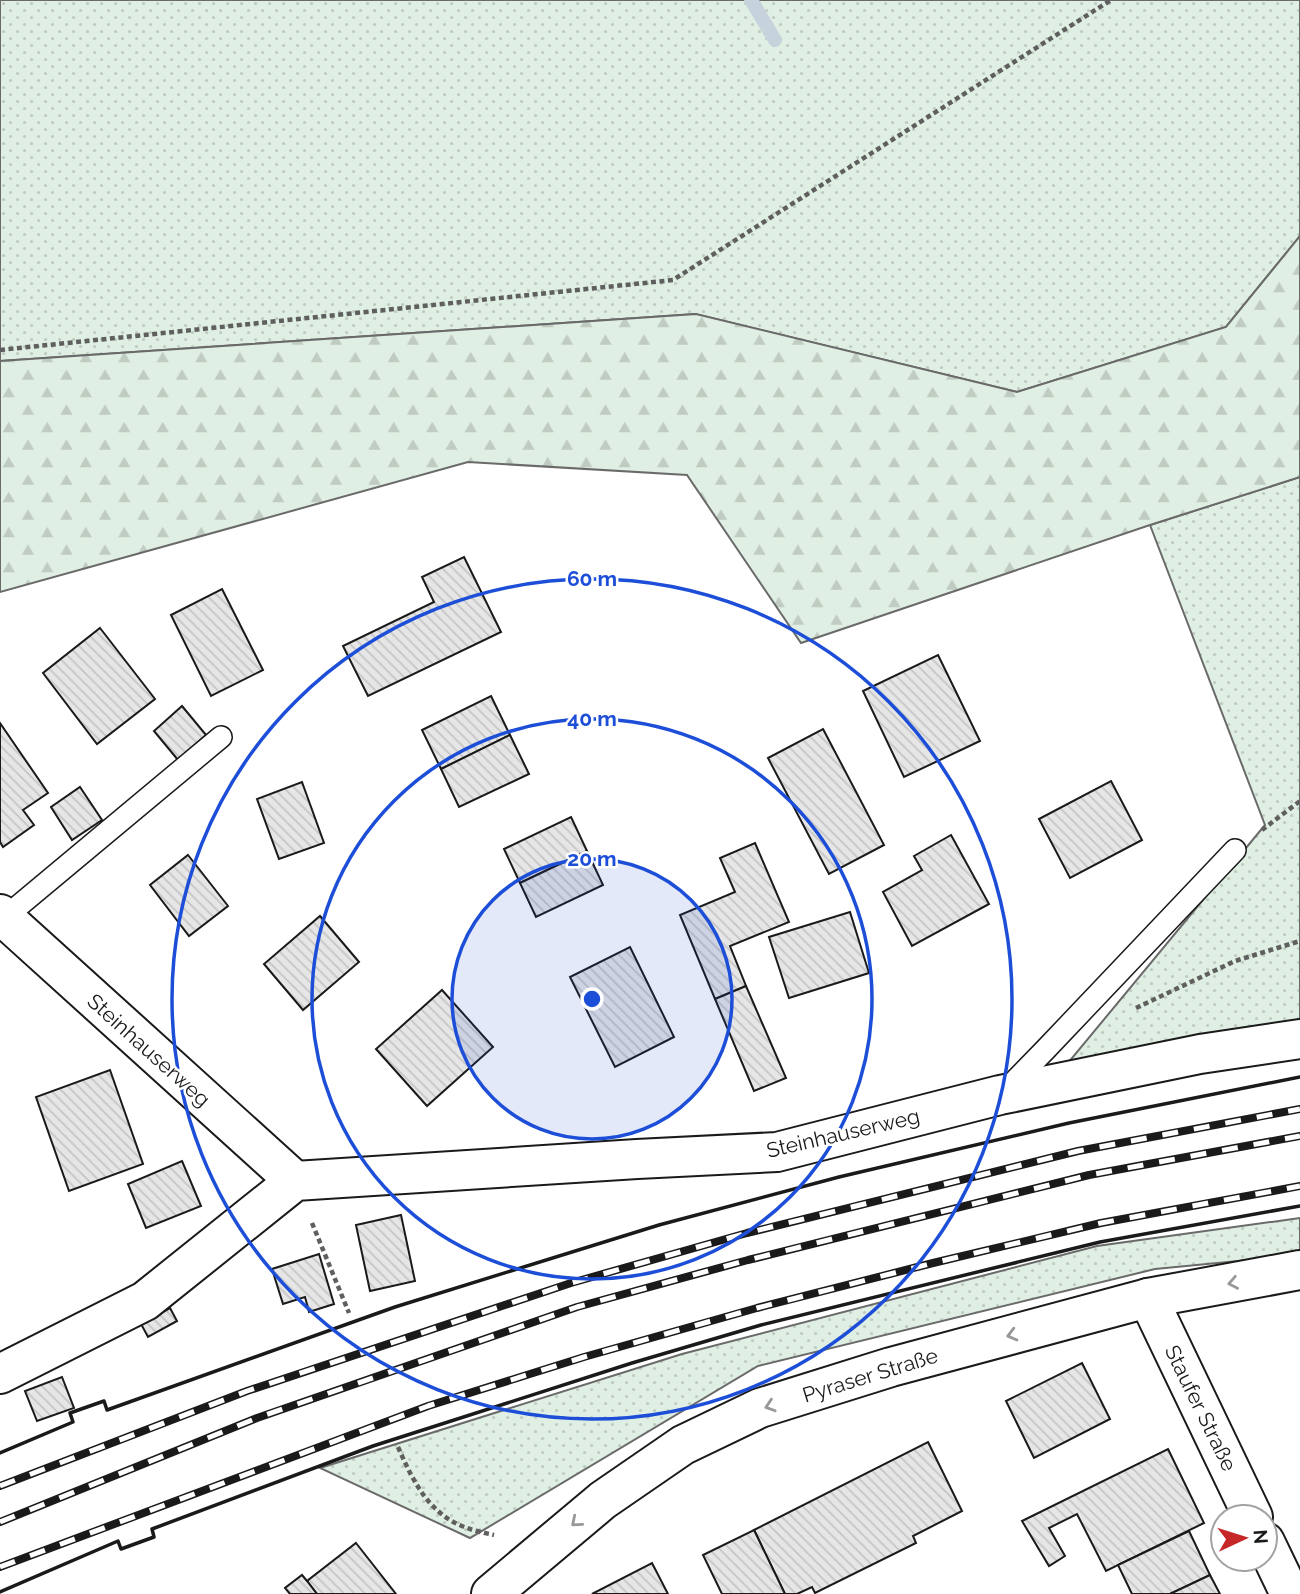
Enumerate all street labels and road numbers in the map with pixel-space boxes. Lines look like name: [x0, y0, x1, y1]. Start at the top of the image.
street label: Steinhauserweg: [82, 988, 216, 1112]
street label: Steinhauserweg: [764, 1103, 922, 1163]
street label: Staufer Straße: [1160, 1341, 1242, 1475]
street label: Pyraser Straße: [799, 1343, 941, 1407]

